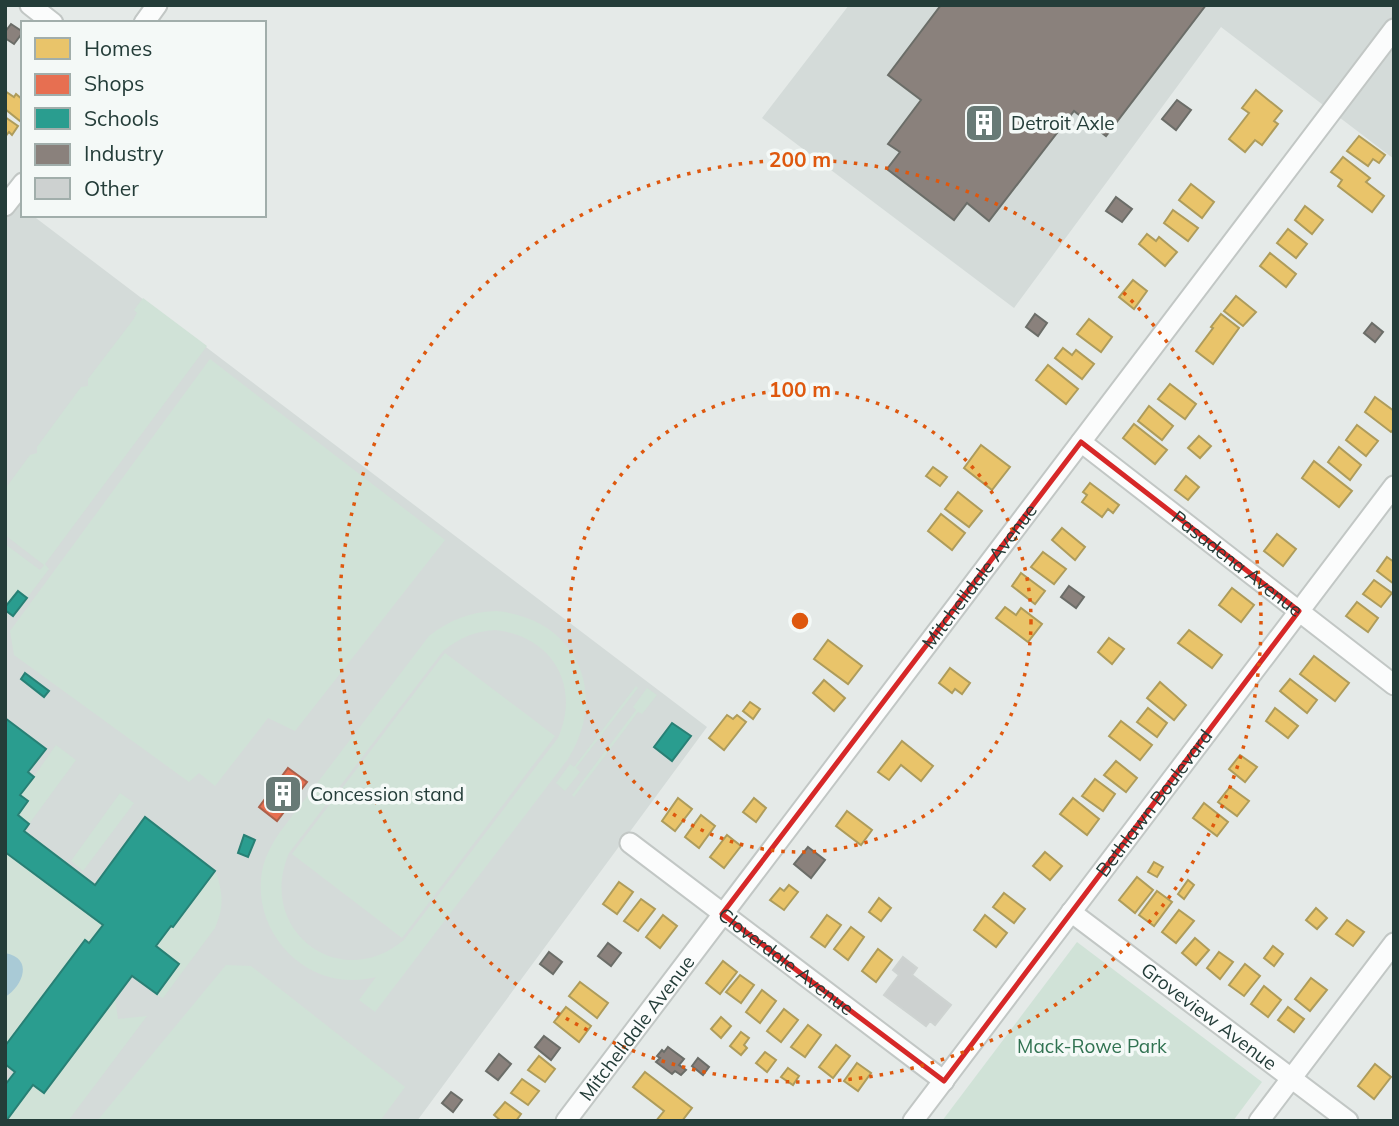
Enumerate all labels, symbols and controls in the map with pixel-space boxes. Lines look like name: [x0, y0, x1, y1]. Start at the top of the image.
legend: [21, 21, 266, 217]
text: Homes: [84, 35, 152, 61]
text: Shops: [84, 70, 144, 96]
building icon: Detroit Axle: [963, 102, 1005, 144]
text: Schools: [84, 105, 159, 131]
place label: Detroit Axle: [1011, 111, 1115, 135]
text: Industry: [84, 140, 164, 166]
text: 200 m: [769, 146, 831, 172]
text: Other: [84, 175, 139, 201]
text: 100 m: [769, 376, 831, 402]
street label: Mitchelldale Avenue: [916, 498, 1042, 653]
street label: Pasadena Avenue: [1167, 505, 1308, 622]
centre of rings: [788, 609, 812, 633]
street label: Bethlawn Boulevard: [1090, 725, 1217, 881]
building icon: Concession stand: [262, 773, 304, 815]
place label: Concession stand: [310, 782, 464, 806]
street label: Cloverdale Avenue: [714, 902, 859, 1021]
street label: Mitchelldale Avenue: [574, 950, 699, 1105]
street label: Groveview Avenue: [1136, 957, 1282, 1075]
park label: Mack-Rowe Park: [1017, 1034, 1167, 1058]

